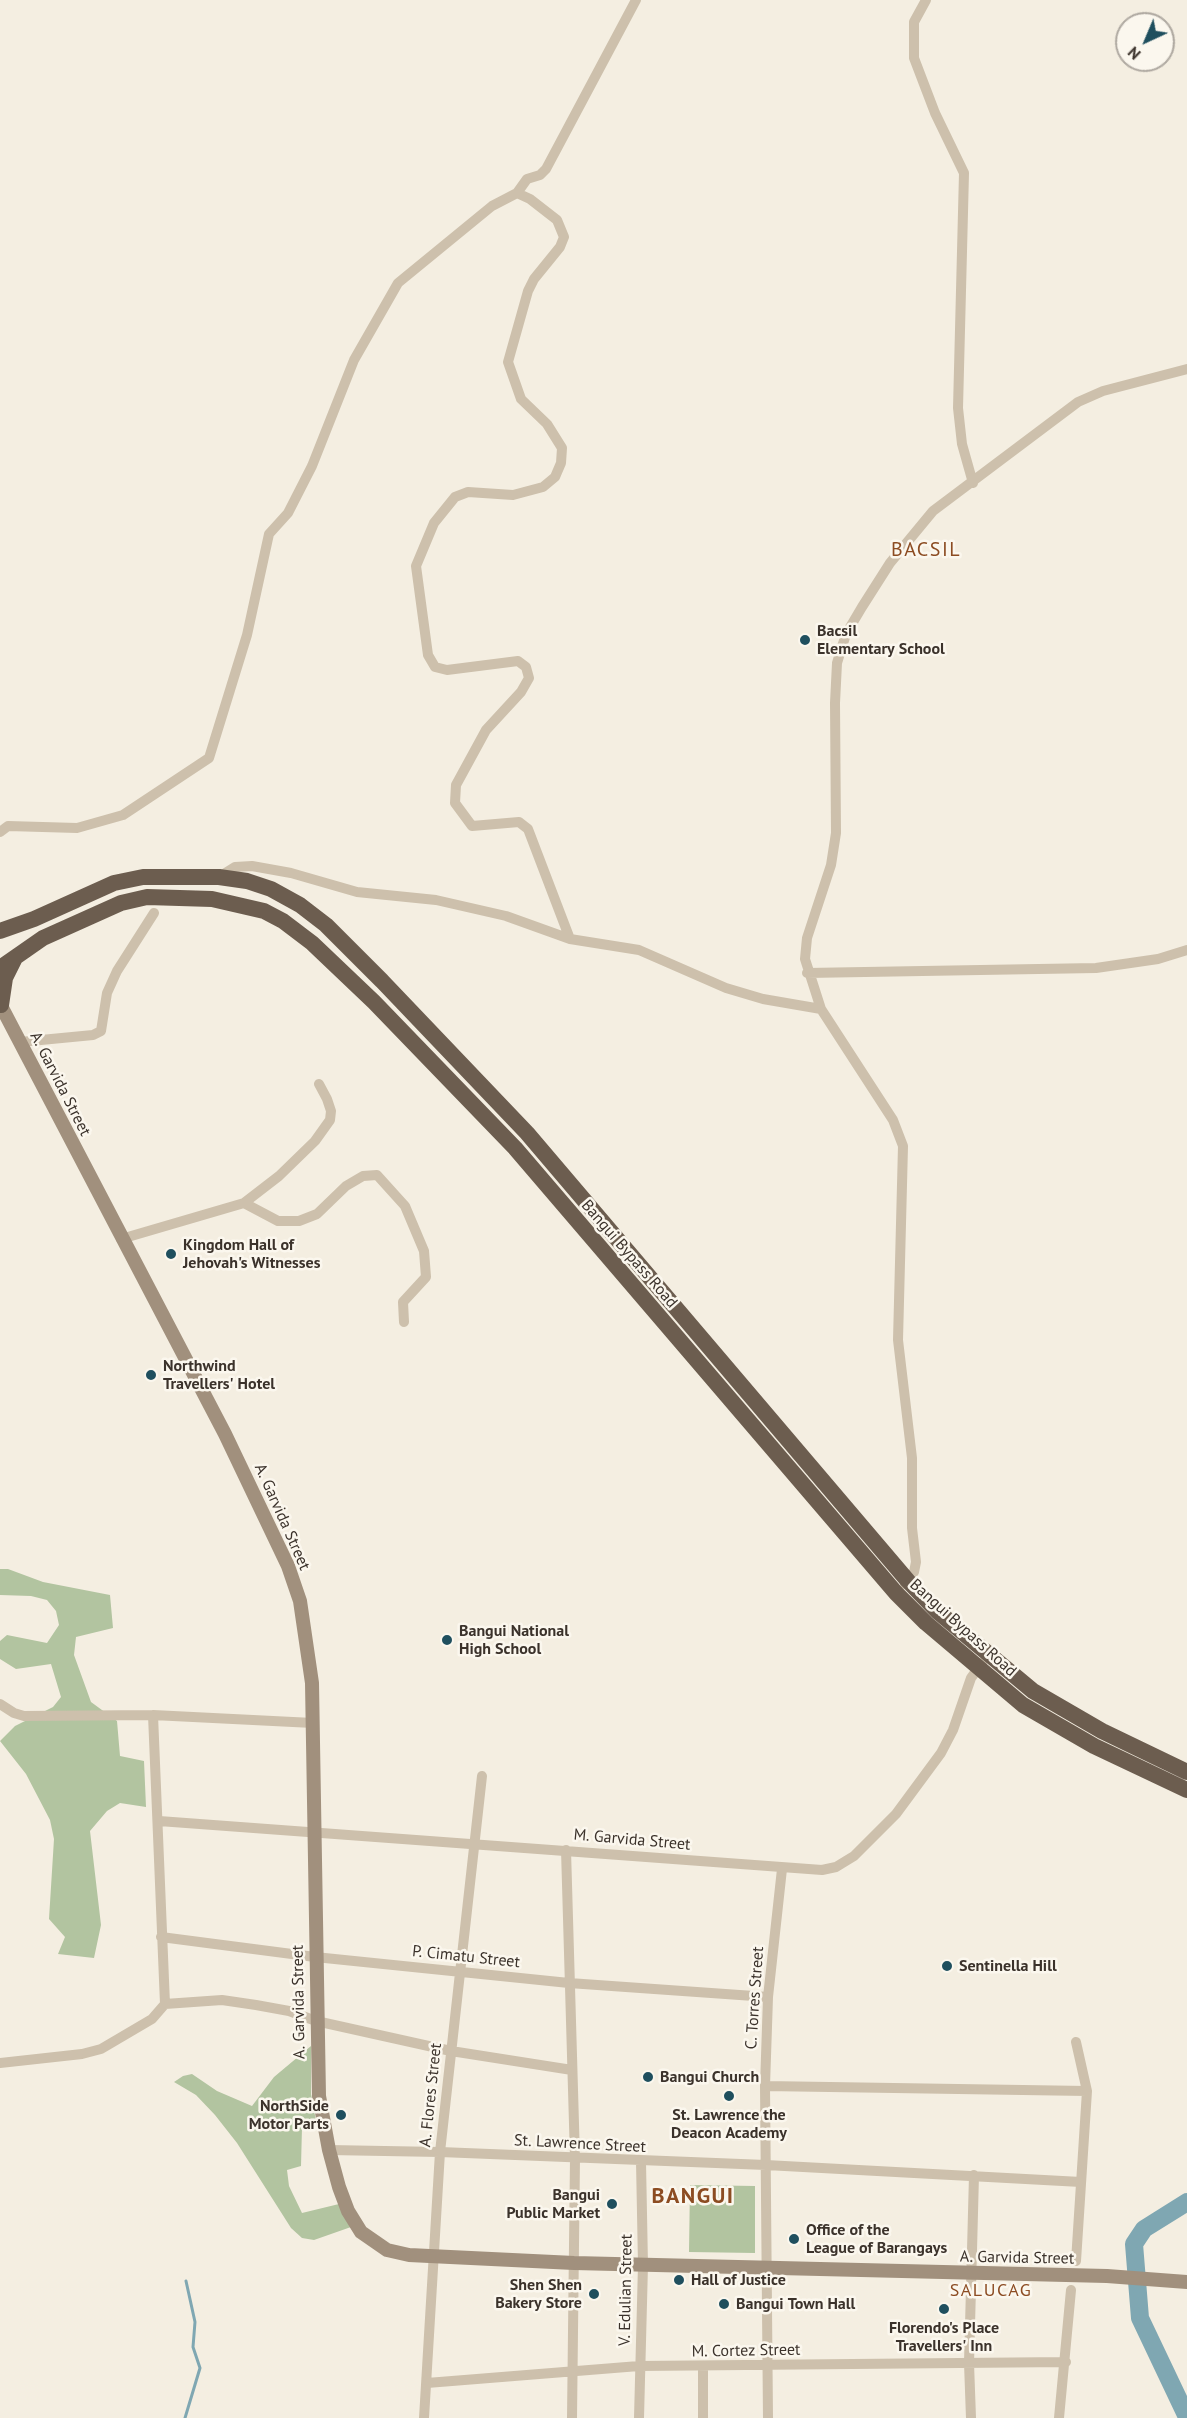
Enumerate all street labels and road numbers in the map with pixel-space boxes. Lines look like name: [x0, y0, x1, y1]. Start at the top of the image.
street label: A. Garvida Street: [25, 1029, 95, 1139]
street label: Bangui Bypass Road: [577, 1196, 681, 1312]
street label: A. Garvida Street: [250, 1461, 314, 1573]
street label: Bangui Bypass Road: [906, 1575, 1020, 1681]
street label: M. Garvida Street: [573, 1825, 691, 1855]
street label: P. Cimatu Street: [411, 1942, 521, 1972]
street label: A. Garvida Street: [288, 1945, 310, 2059]
street label: C. Torres Street: [742, 1946, 768, 2050]
street label: A. Flores Street: [416, 2042, 446, 2148]
street label: St. Lawrence Street: [514, 2131, 646, 2157]
street label: V. Edulian Street: [615, 2234, 637, 2346]
street label: A. Garvida Street: [960, 2247, 1074, 2269]
street label: M. Cortez Street: [691, 2340, 801, 2362]

